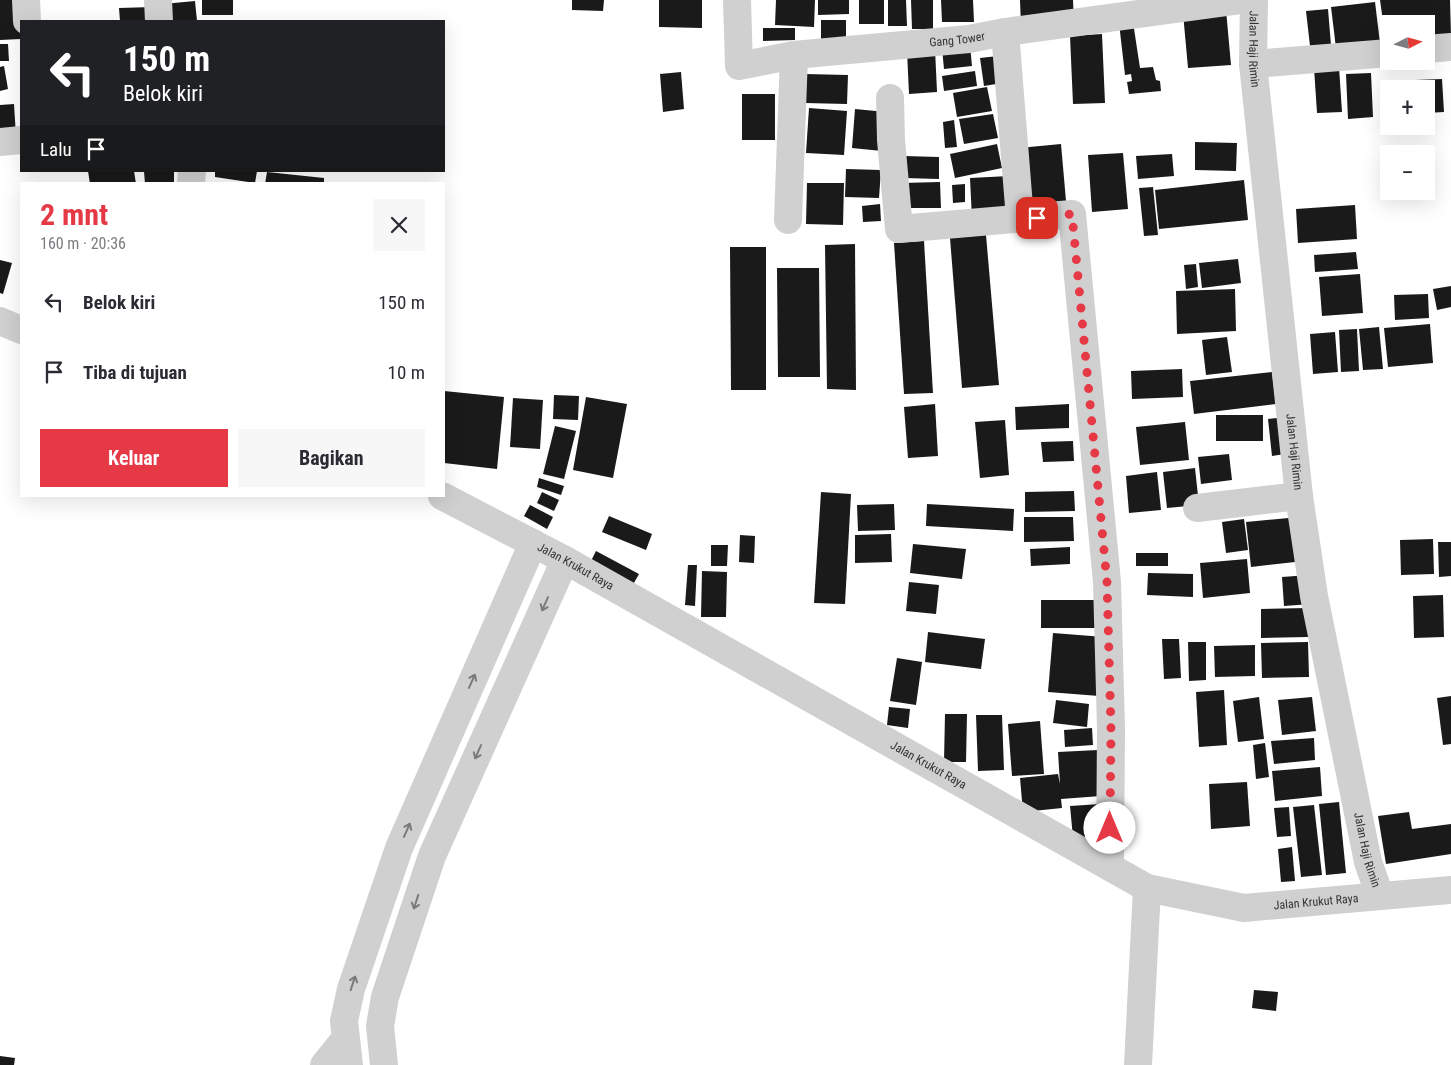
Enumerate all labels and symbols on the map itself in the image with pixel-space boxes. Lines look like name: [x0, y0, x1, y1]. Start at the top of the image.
street label: Jalan Haji Rimin: [1246, 10, 1262, 88]
north arrow: [1380, 15, 1435, 70]
street label: Gang Tower: [929, 29, 986, 50]
pin: [1016, 197, 1058, 239]
street label: Jalan Haji Rimin: [1283, 413, 1305, 491]
street label: Jalan Krukut Raya: [535, 540, 616, 593]
one-way arrow: [540, 596, 549, 611]
one-way arrow: [468, 674, 478, 689]
street label: Jalan Krukut Raya: [888, 738, 969, 792]
one-way arrow: [473, 744, 483, 759]
position arrow: [1083, 801, 1135, 853]
street label: Jalan Haji Rimin: [1351, 811, 1383, 889]
one-way arrow: [403, 823, 413, 838]
street label: Jalan Krukut Raya: [1273, 891, 1359, 912]
one-way arrow: [411, 894, 420, 910]
one-way arrow: [349, 975, 358, 991]

